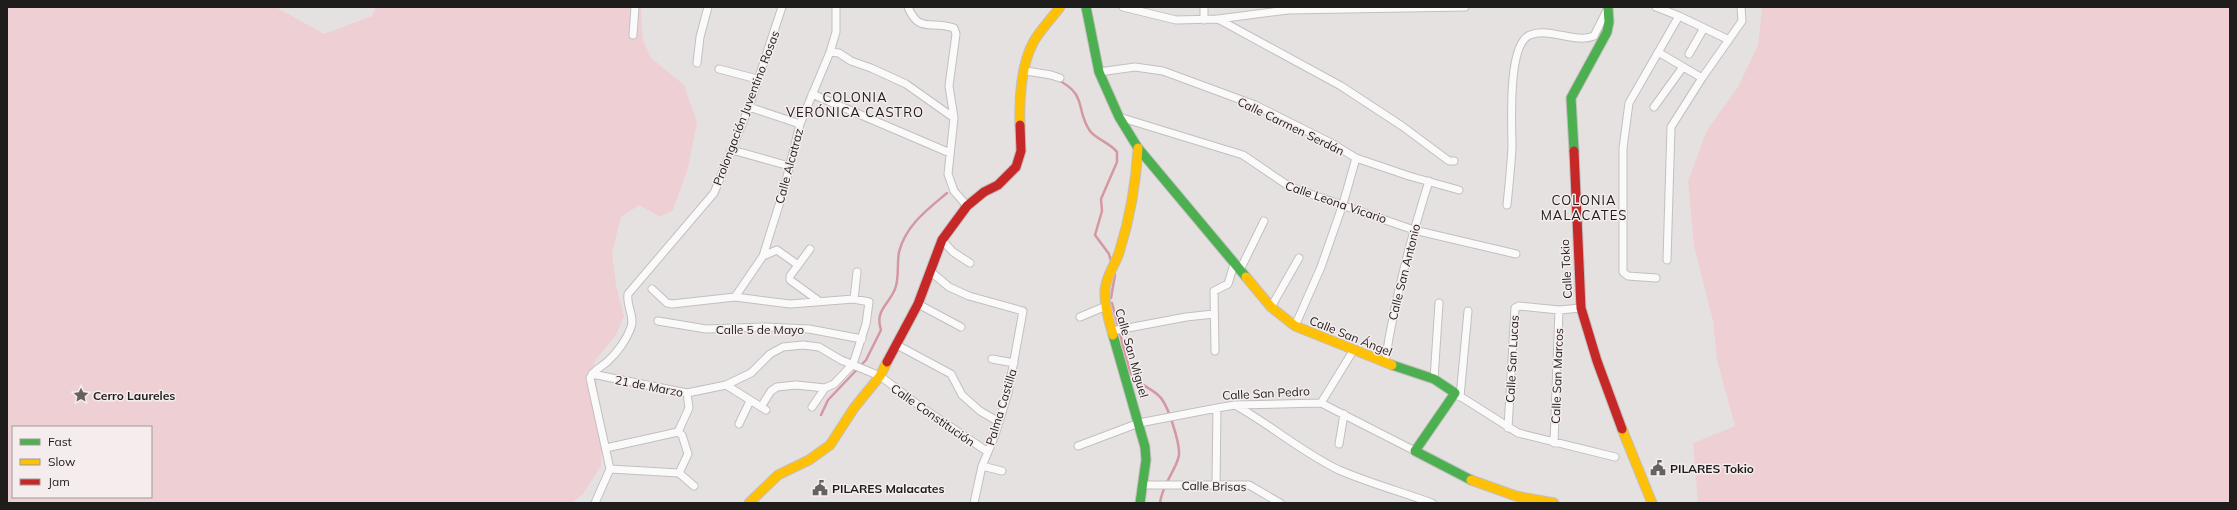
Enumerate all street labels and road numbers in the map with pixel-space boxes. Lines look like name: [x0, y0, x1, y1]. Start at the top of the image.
street label: Prolongación Juventino Rosas: [709, 28, 783, 188]
street label: Calle Carmen Serdán: [1235, 94, 1347, 158]
street label: Calle Alcatraz: [772, 127, 806, 205]
street label: Calle Leona Vicario: [1283, 178, 1389, 226]
street label: Calle San Antonio: [1385, 222, 1423, 322]
street label: Calle Tokio: [1557, 239, 1575, 299]
street label: Calle San Miguel: [1112, 307, 1152, 399]
street label: Calle San Ángel: [1307, 313, 1395, 359]
street label: Calle San Lucas: [1502, 315, 1522, 403]
street label: Calle 5 de Mayo: [716, 322, 804, 337]
street label: Calle San Marcos: [1548, 328, 1566, 424]
street label: Palma Castilla: [982, 367, 1020, 447]
street label: 21 de Marzo: [614, 372, 685, 400]
street label: Calle Constitución: [888, 380, 978, 450]
street label: Calle San Pedro: [1222, 383, 1310, 403]
street label: Calle Brisas: [1181, 478, 1247, 494]

